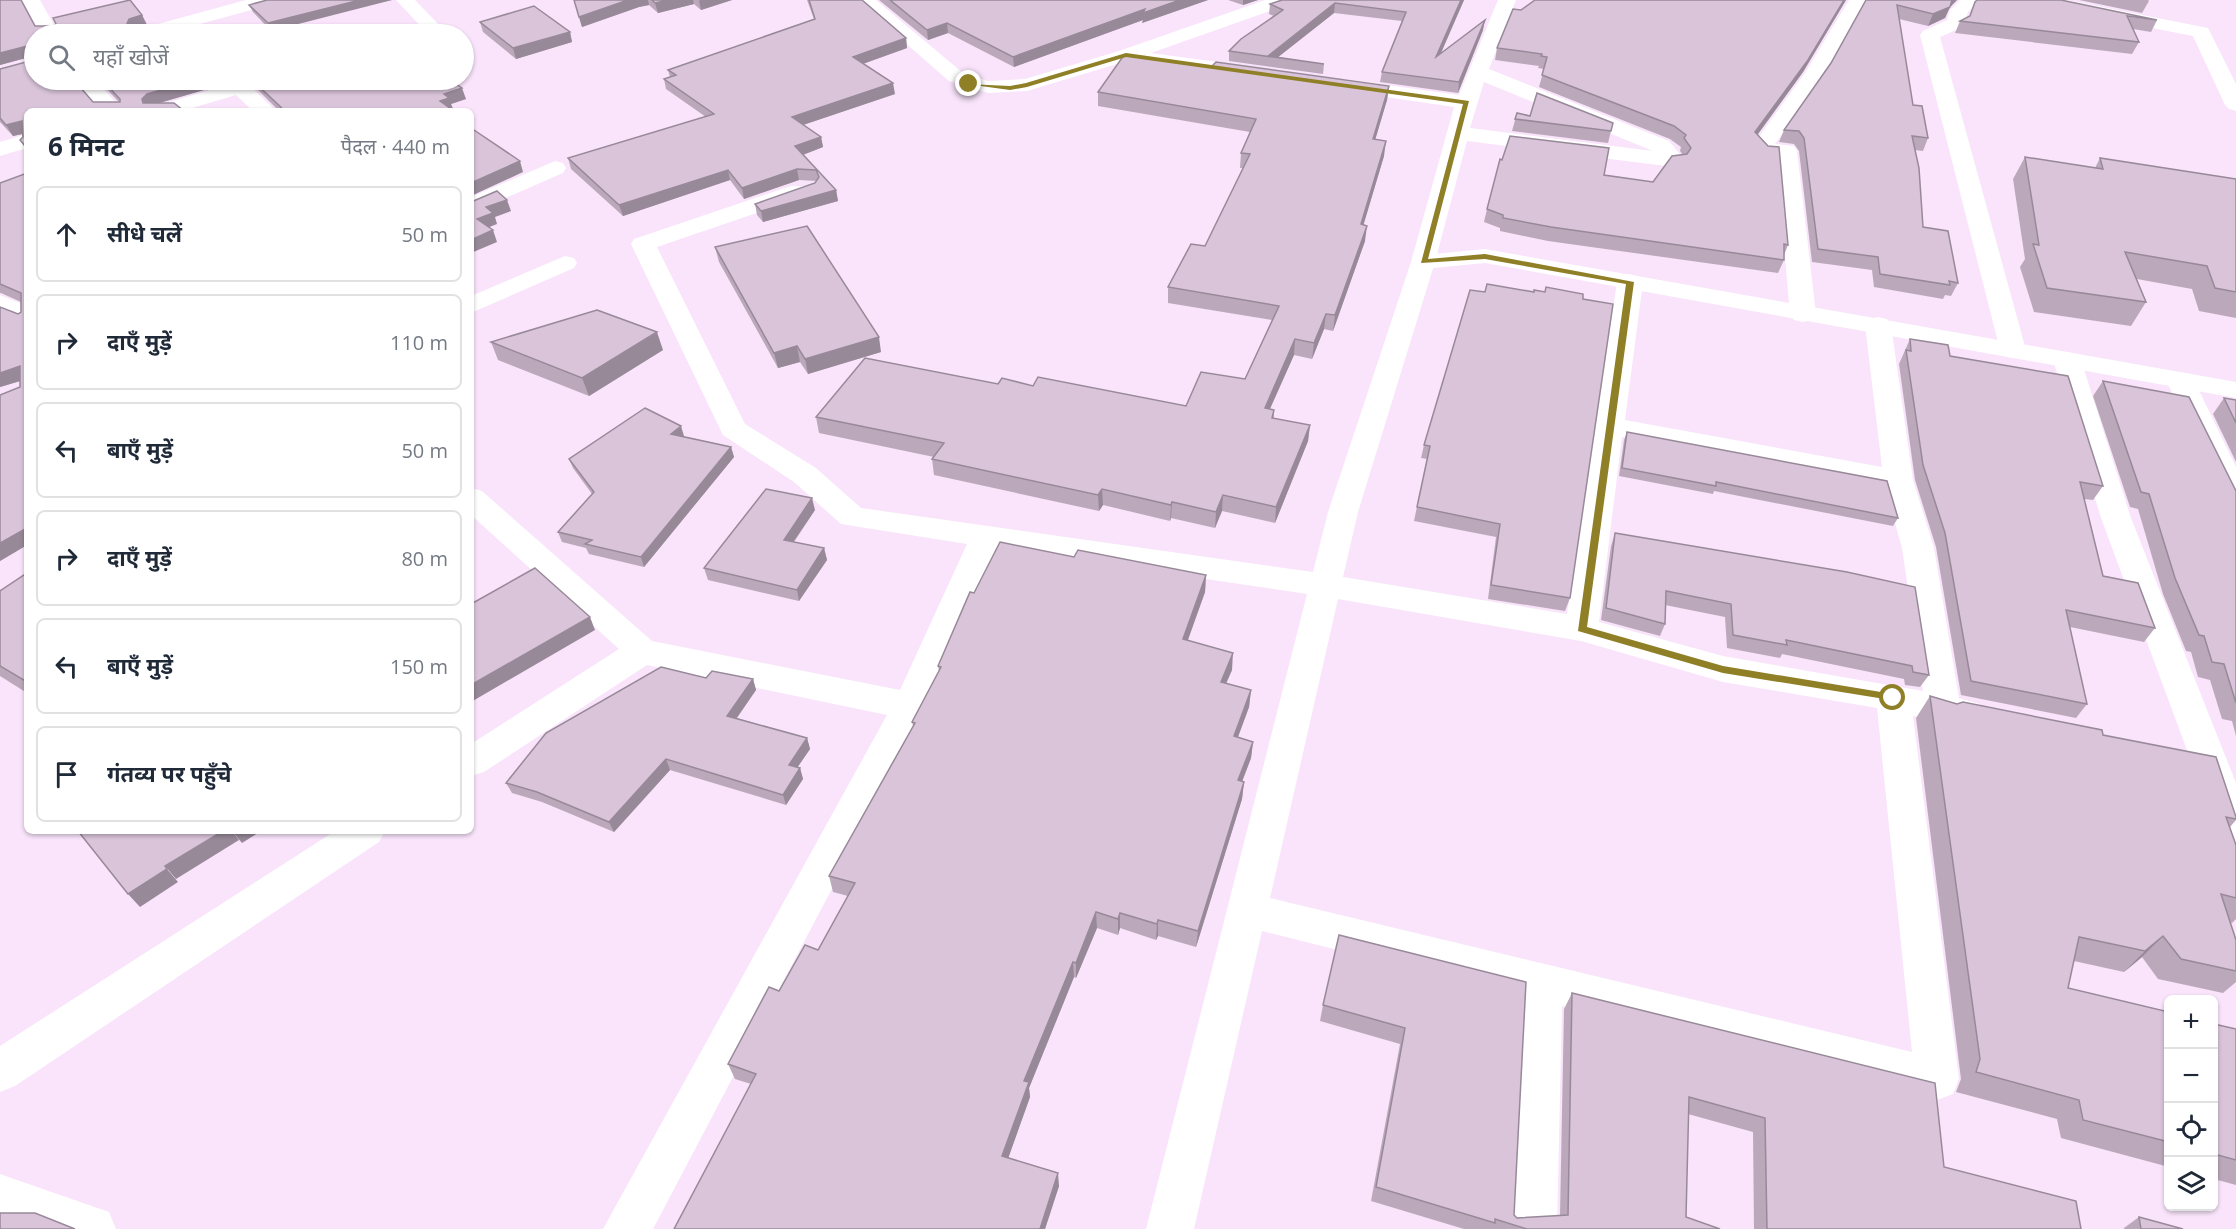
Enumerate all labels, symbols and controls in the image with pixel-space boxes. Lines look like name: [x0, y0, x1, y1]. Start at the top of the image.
search box: [24, 24, 474, 90]
icon: search: [45, 41, 78, 74]
text: यहाँ खोजें: [93, 41, 169, 71]
route end: [955, 70, 981, 96]
text: 6 मिनट: [48, 128, 124, 164]
text: पैदल · 440 m: [341, 133, 450, 160]
icon: ahead: [50, 218, 83, 251]
text: सीधे चलें: [107, 218, 182, 248]
text: 50 m: [401, 221, 448, 248]
icon: right: [50, 326, 83, 359]
text: दाएँ मुड़ें: [107, 326, 172, 356]
text: 110 m: [390, 329, 448, 356]
icon: left: [50, 434, 83, 467]
text: बाएँ मुड़ें: [107, 434, 173, 464]
text: 50 m: [401, 437, 448, 464]
icon: right: [50, 542, 83, 575]
text: दाएँ मुड़ें: [107, 542, 172, 572]
text: 80 m: [401, 545, 448, 572]
icon: left: [50, 650, 83, 683]
text: बाएँ मुड़ें: [107, 650, 173, 680]
text: 150 m: [390, 653, 448, 680]
route start: [1879, 684, 1905, 710]
icon: arrive: [50, 758, 83, 791]
text: गंतव्य पर पहुँचे: [107, 758, 232, 788]
map controls: [2164, 995, 2218, 1211]
button: +: [2164, 995, 2218, 1049]
button: −: [2164, 1049, 2218, 1103]
button: locate: [2164, 1103, 2218, 1157]
button: layers: [2164, 1157, 2218, 1211]

